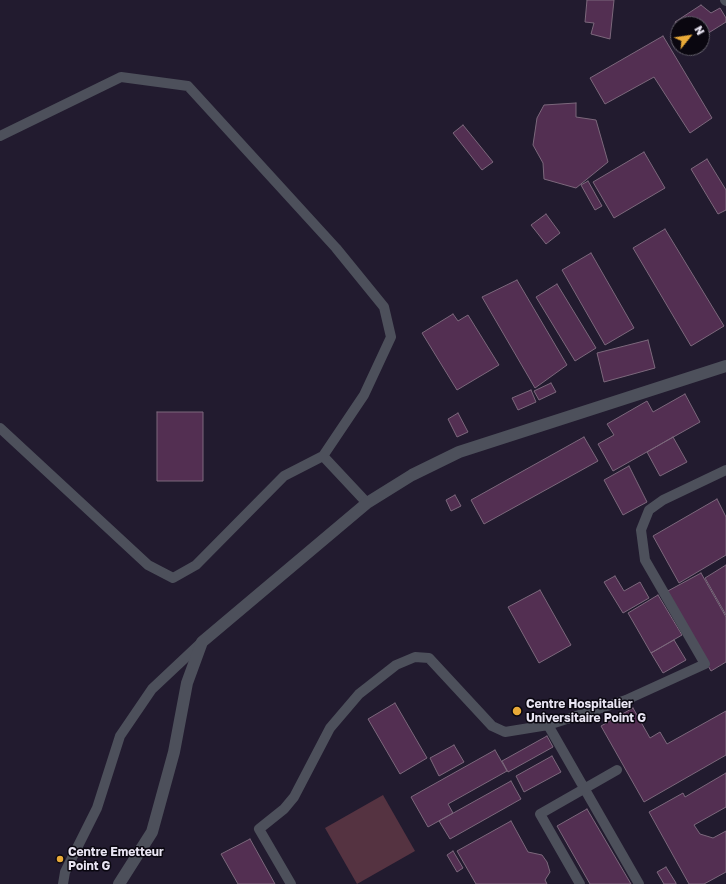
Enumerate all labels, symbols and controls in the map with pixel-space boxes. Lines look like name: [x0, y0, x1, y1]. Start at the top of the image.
north arrow: [670, 16, 710, 56]
text: N: [692, 23, 708, 37]
place label: Centre Hospitalier Universitaire Point G: [526, 697, 646, 725]
marker: Centre Hospitalier Universitaire Point G: [511, 705, 523, 717]
place label: Centre Emetteur Point G: [68, 845, 164, 873]
marker: Centre Emetteur Point G: [55, 854, 65, 864]

